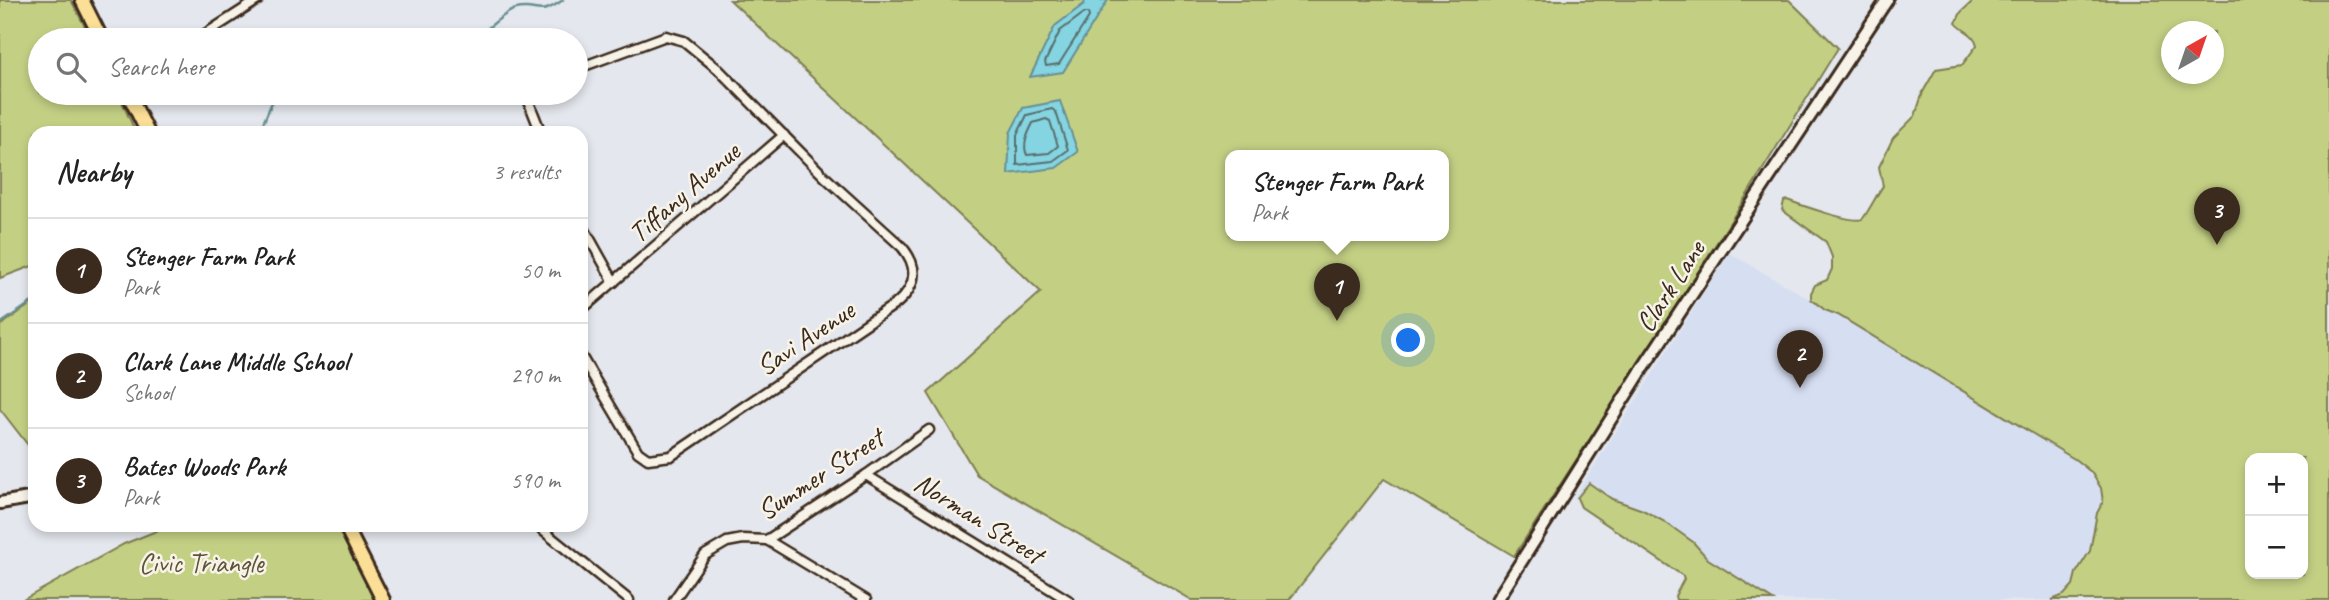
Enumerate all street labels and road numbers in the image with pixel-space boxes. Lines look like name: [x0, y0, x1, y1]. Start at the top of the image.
street label: Tiffany Avenue: [621, 133, 748, 250]
street label: Clark Lane: [1627, 232, 1714, 338]
street label: Savi Avenue: [749, 291, 862, 383]
street label: Summer Street: [750, 418, 893, 528]
street label: Norman Street: [908, 465, 1053, 573]

